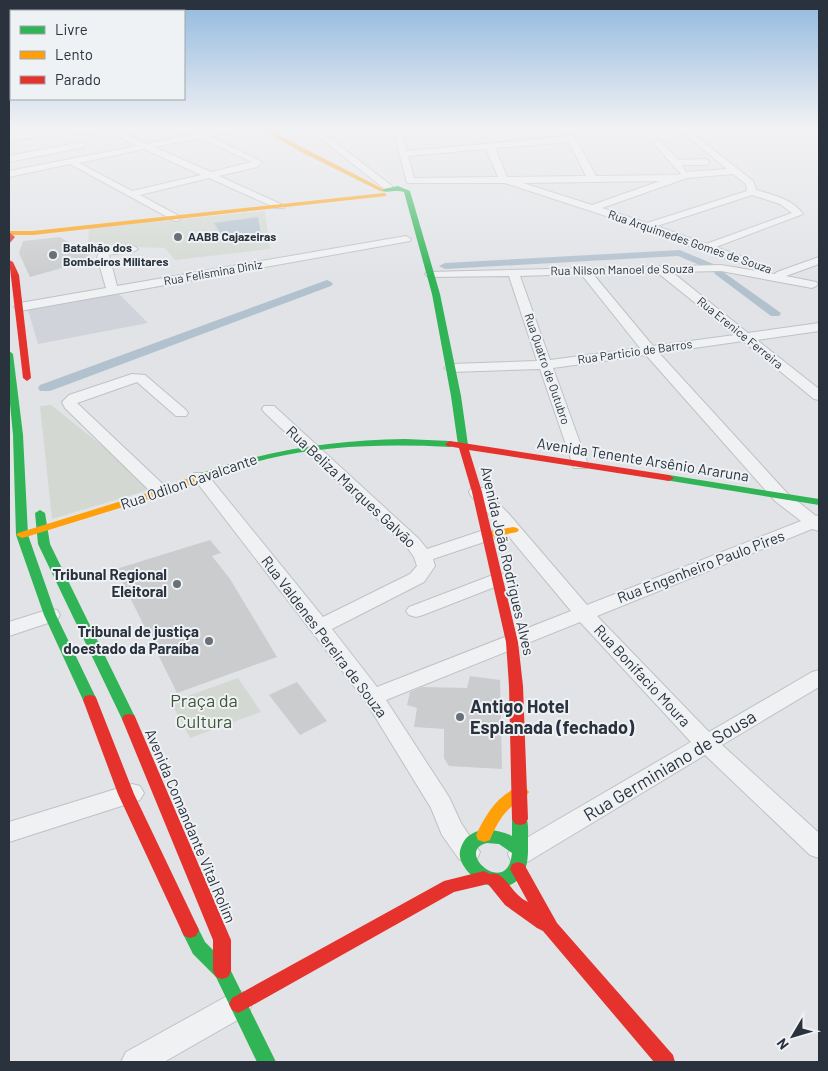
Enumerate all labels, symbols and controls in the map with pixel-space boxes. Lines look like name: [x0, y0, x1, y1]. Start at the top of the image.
legend: [10, 10, 185, 100]
text: Livre: [55, 20, 88, 38]
text: Lento: [55, 45, 93, 63]
text: Parado: [55, 70, 101, 88]
street label: Rua Arquimedes Gomes de Souza: [607, 206, 774, 276]
place label: AABB Cajazeiras: [188, 229, 276, 243]
marker: AABB Cajazeiras: [172, 231, 184, 243]
place label: Batalhão dos Bombeiros Militares: [63, 240, 169, 268]
marker: Batalhão dos Bombeiros Militares: [47, 249, 59, 261]
street label: Rua Felismina Diniz: [162, 256, 263, 288]
street label: Rua Nilson Manoel de Souza: [550, 261, 694, 277]
street label: Rua Erenice Ferreira: [695, 293, 786, 371]
street label: Rua Quatro de Outubro: [522, 311, 574, 426]
street label: Rua Particio de Barros: [577, 336, 693, 366]
street label: Rua Beliza Marques Galvão: [283, 421, 420, 551]
street label: Avenida Tenente Arsênio Araruna: [536, 433, 750, 485]
street label: Rua Odilon Cavalcante: [118, 449, 259, 513]
street label: Avenida João Rodrigues Alves: [477, 465, 538, 657]
street label: Rua Engenheiro Paulo Pires: [614, 526, 787, 606]
street label: Rua Valdenes Pereira de Souza: [258, 552, 391, 721]
place label: Tribunal Regional Eleitoral: [52, 565, 167, 600]
marker: Tribunal Regional Eleitoral: [171, 578, 183, 590]
street label: Rua Bonifacio Moura: [591, 621, 695, 730]
place label: Tribunal de justiça doestado da Paraíba: [63, 622, 199, 657]
marker: Tribunal de justiça doestado da Paraíba: [203, 635, 215, 647]
park label: Praça da Cultura: [170, 689, 238, 732]
place label: Antigo Hotel Esplanada (fechado): [470, 695, 635, 738]
street label: Rua Germiniano de Sousa: [579, 705, 760, 825]
marker: Antigo Hotel Esplanada (fechado): [454, 711, 466, 723]
street label: Avenida Comandante Vital Rolim: [142, 726, 240, 925]
north arrow: [768, 1011, 818, 1061]
text: N: [773, 1035, 792, 1053]

